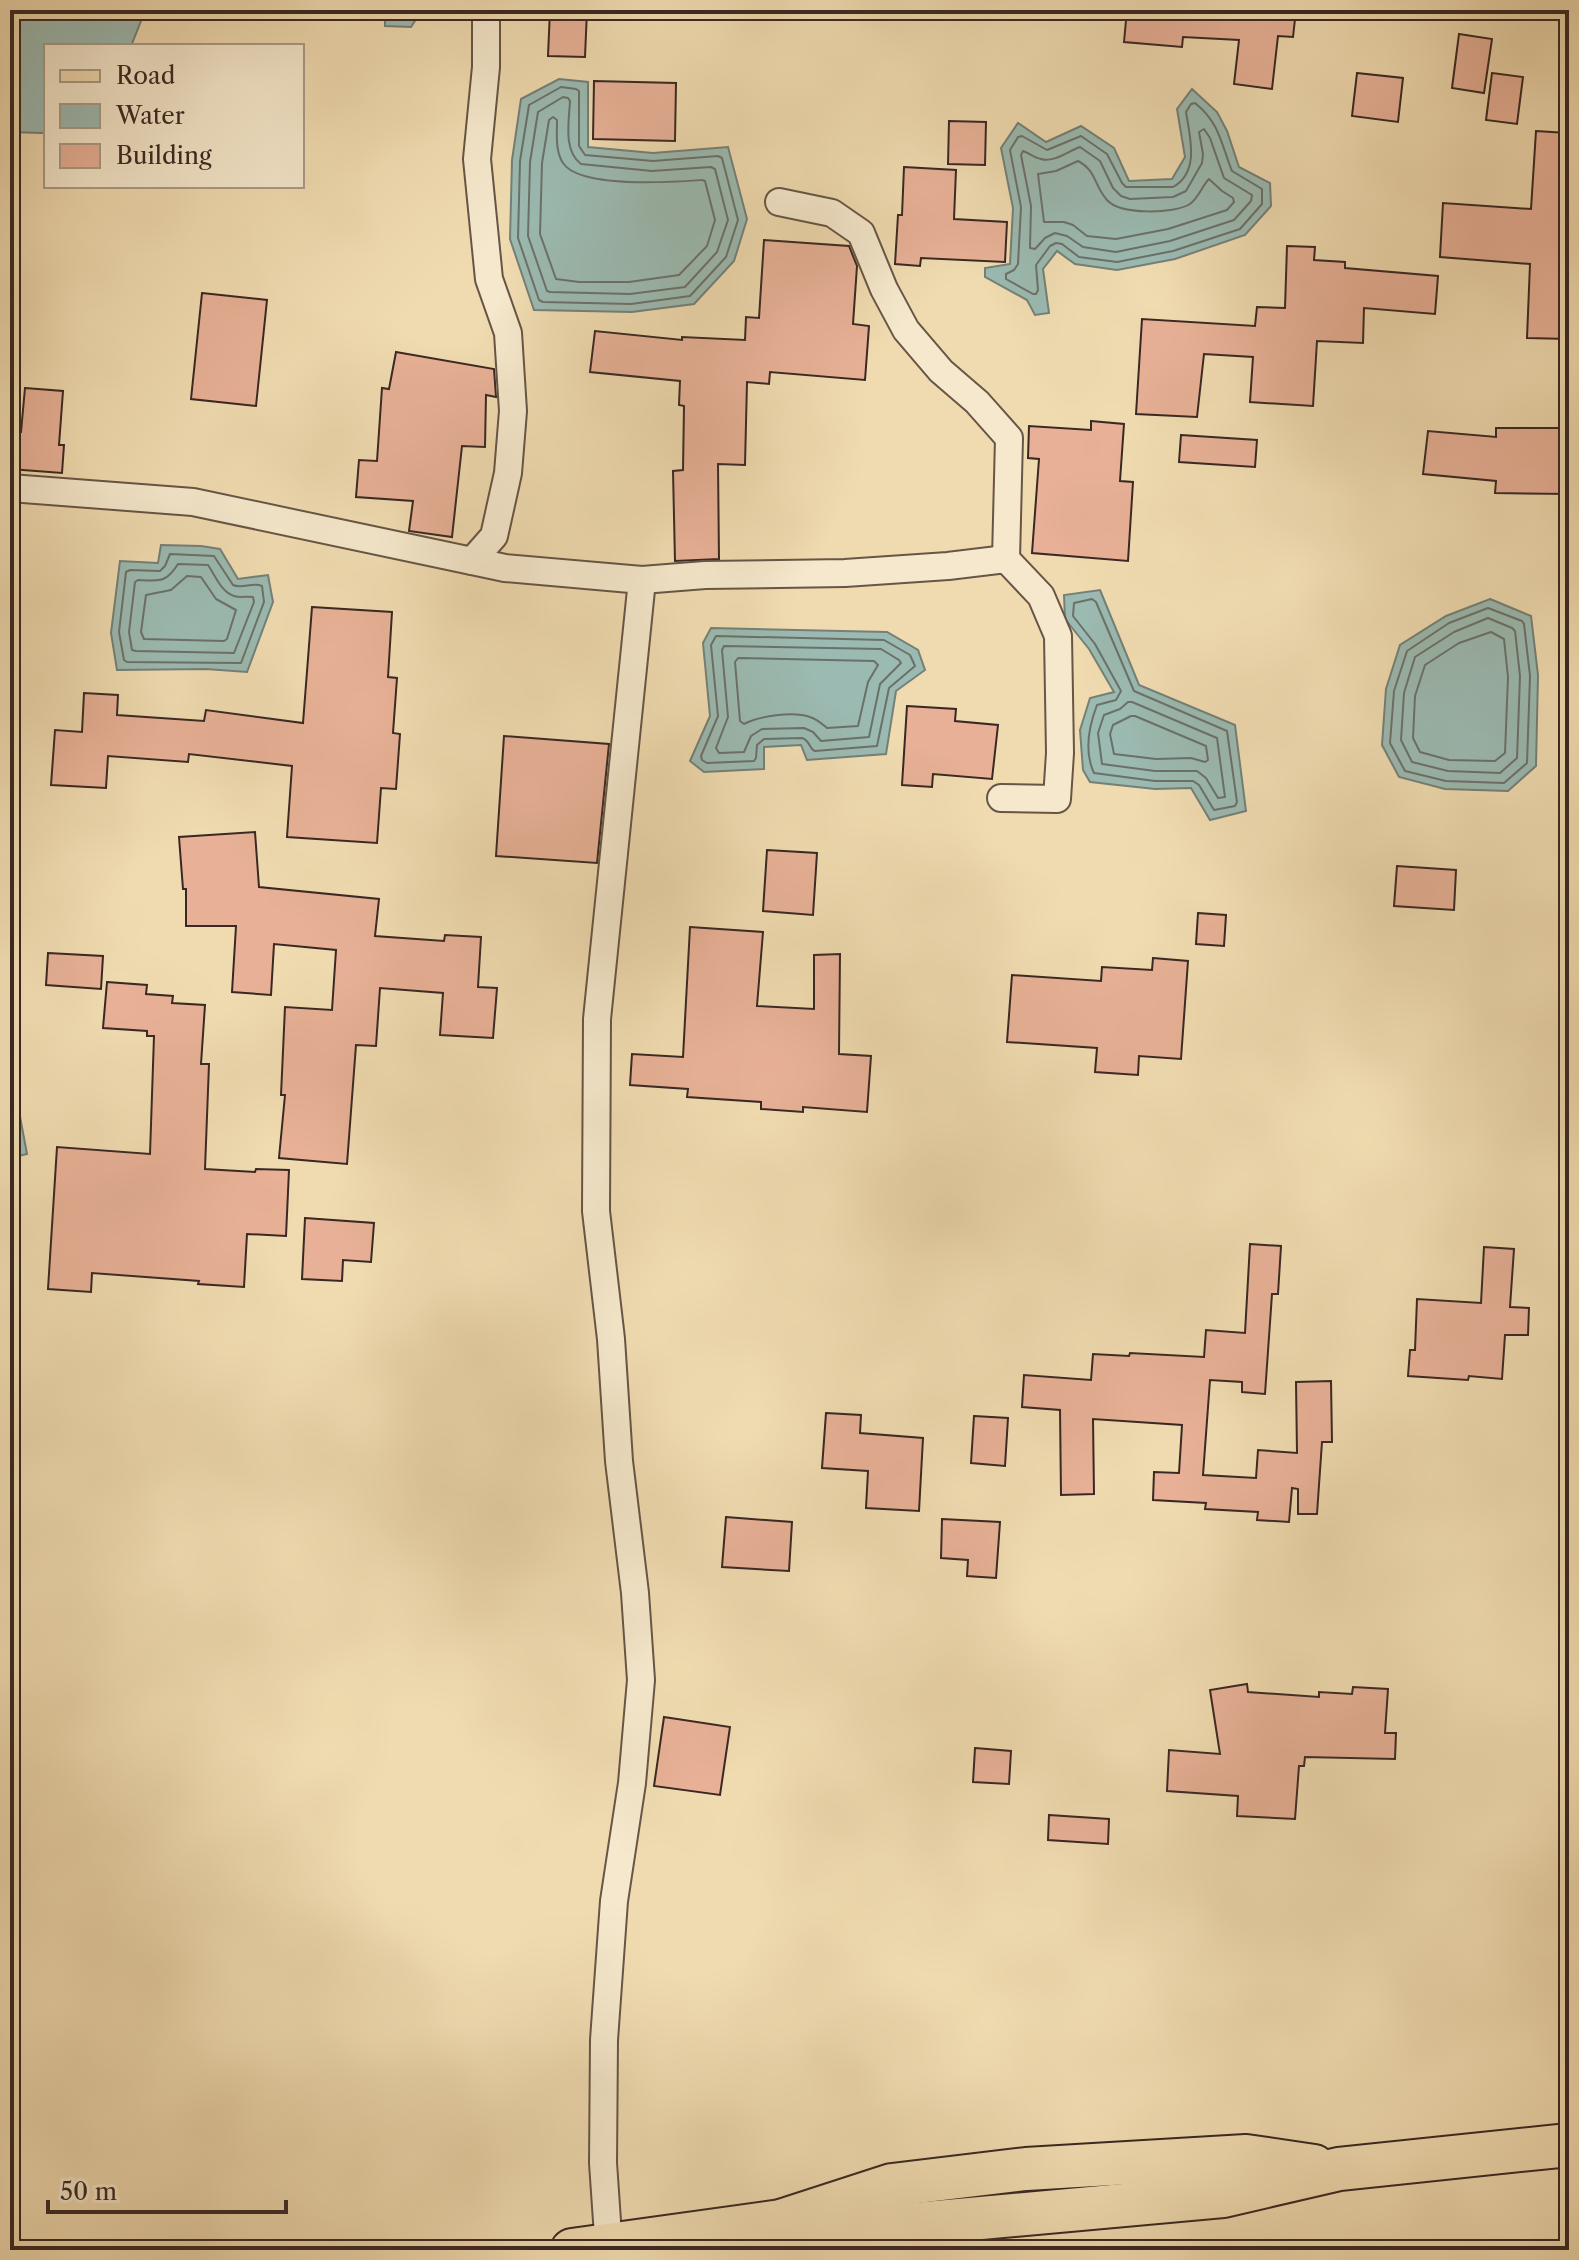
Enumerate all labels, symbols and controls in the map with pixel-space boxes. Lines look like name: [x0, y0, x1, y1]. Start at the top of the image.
legend: [44, 44, 304, 188]
text: Road: [116, 61, 176, 90]
text: Water: [115, 101, 185, 130]
text: Building: [116, 141, 212, 170]
scale bar: [48, 2164, 286, 2214]
text: 50 m: [60, 2177, 117, 2206]

